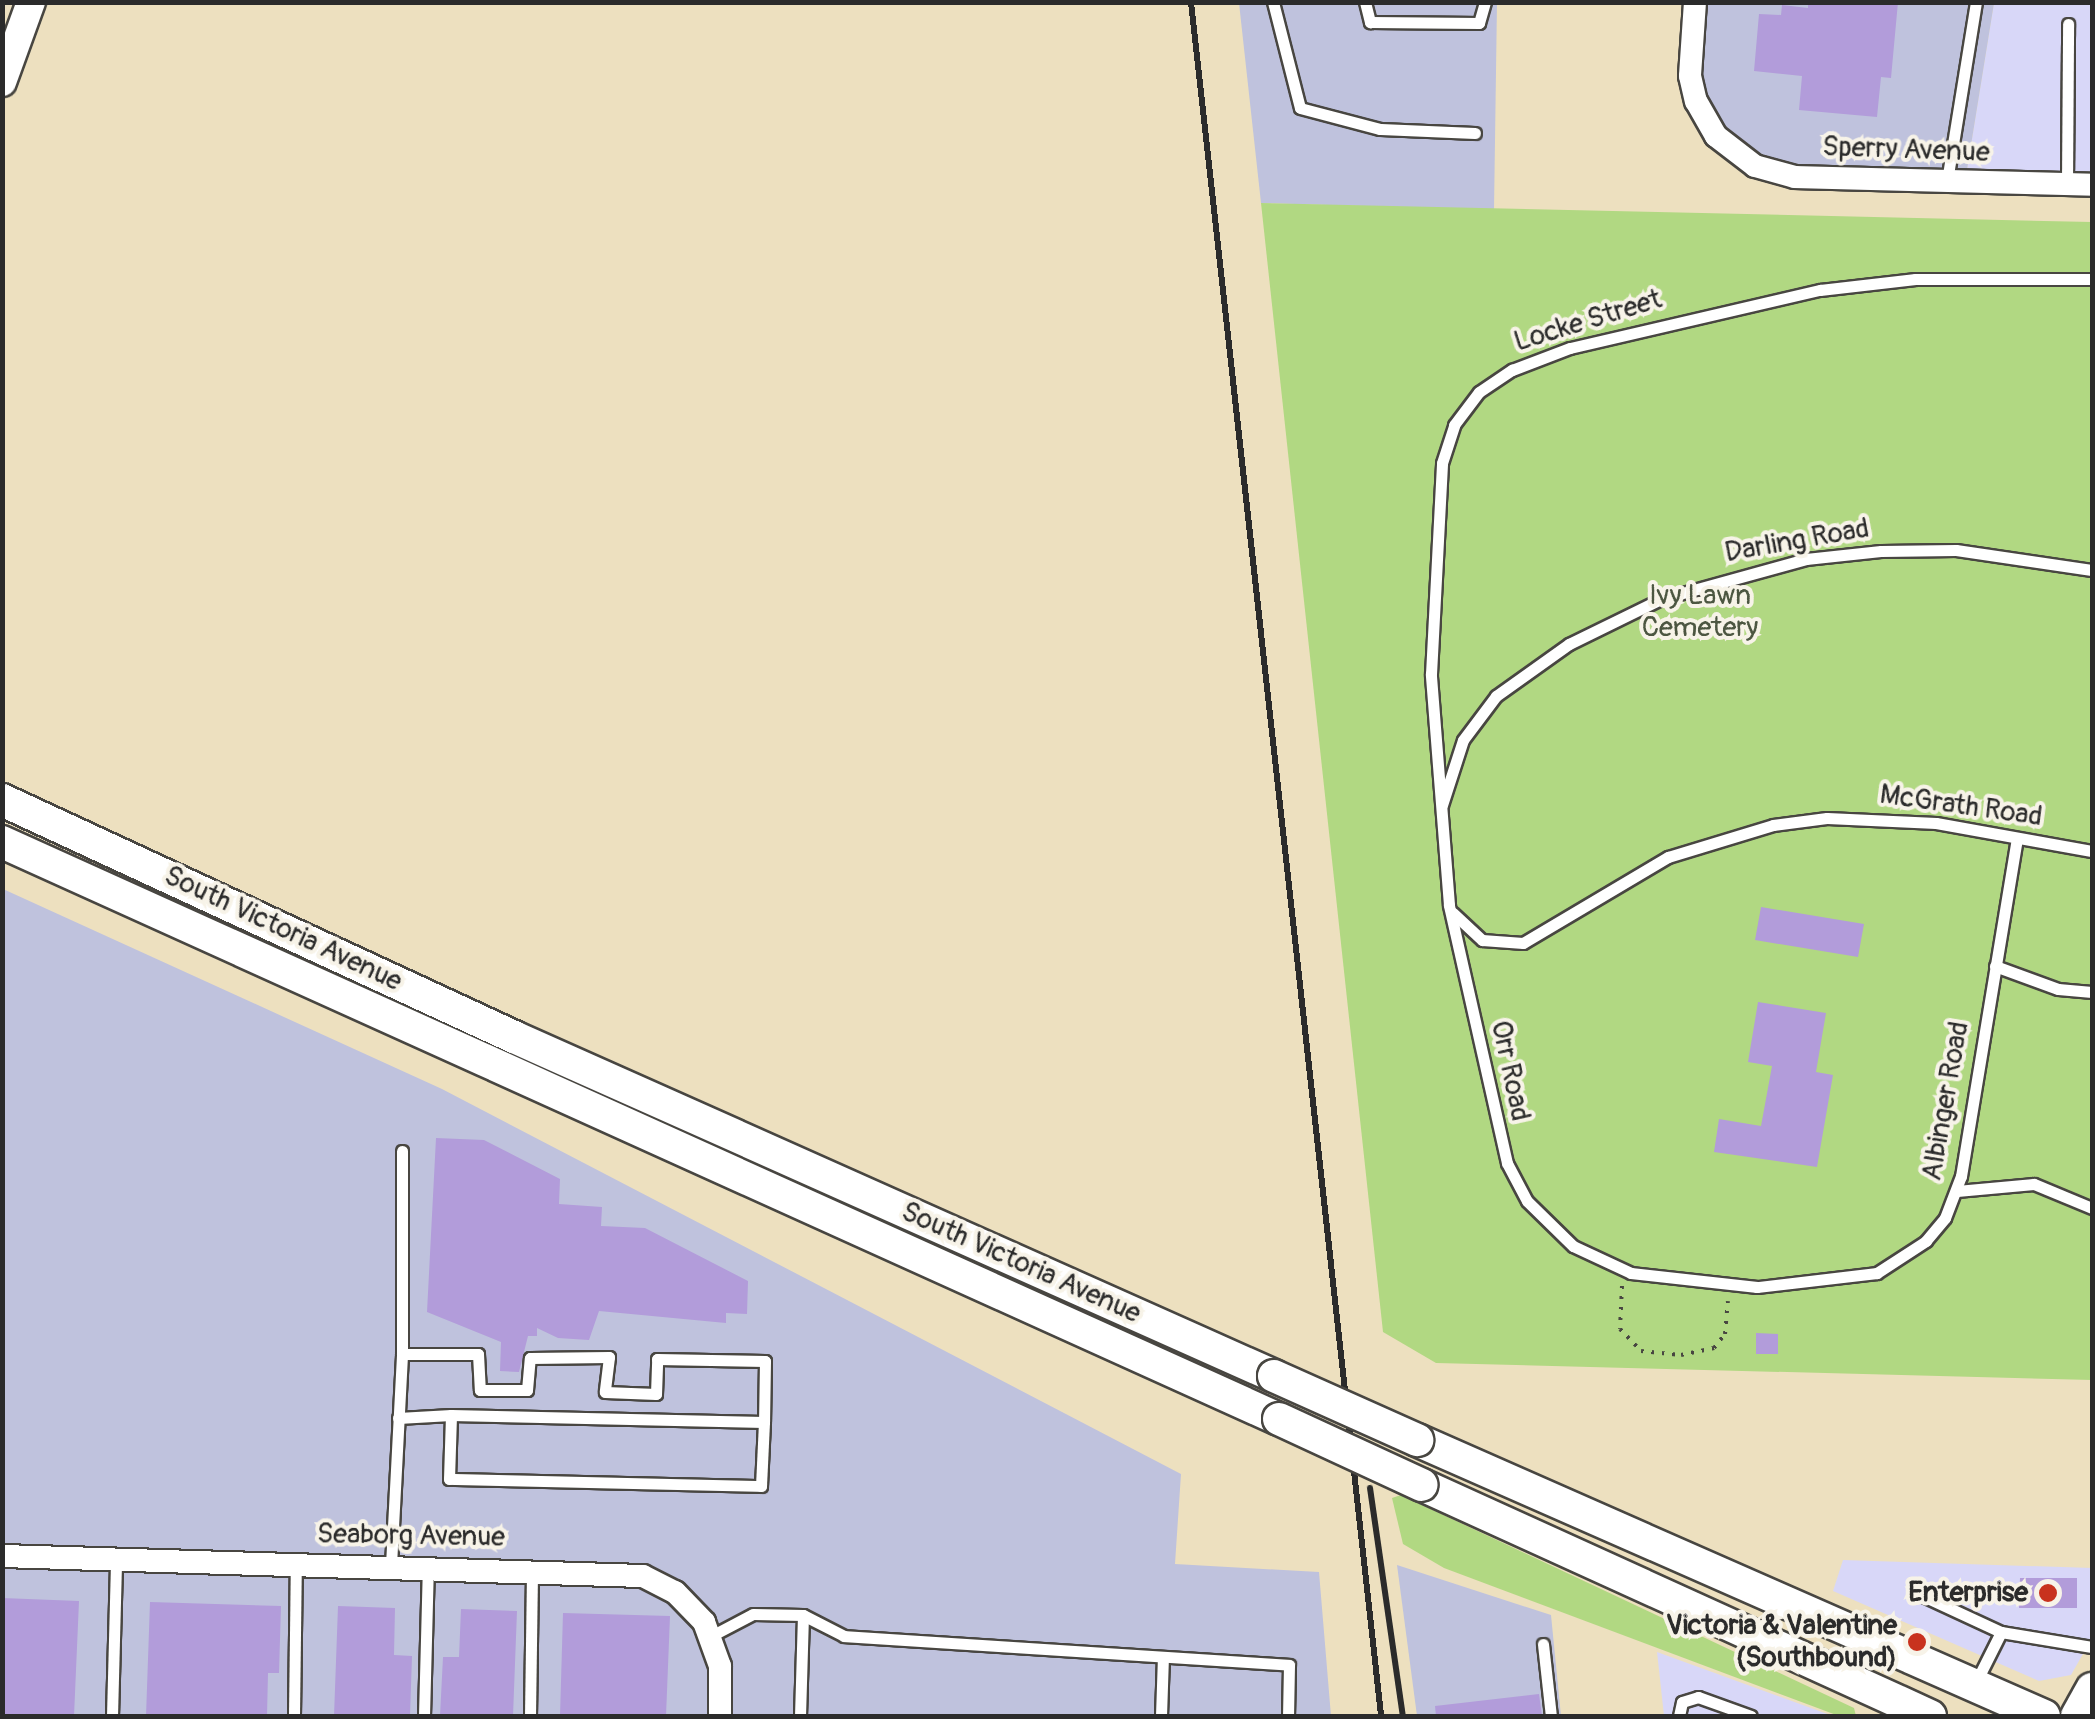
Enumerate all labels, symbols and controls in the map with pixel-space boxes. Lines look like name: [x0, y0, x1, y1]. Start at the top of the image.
street label: Sperry Avenue: [1822, 130, 1990, 170]
street label: Locke Street: [1510, 283, 1666, 359]
street label: Darling Road: [1722, 512, 1872, 570]
park label: Ivy Lawn Cemetery: [1642, 579, 1758, 645]
street label: McGrath Road: [1878, 778, 2044, 834]
street label: South Victoria Avenue: [159, 859, 407, 999]
street label: Orr Road: [1483, 1018, 1537, 1124]
street label: Albinger Road: [1915, 1019, 1977, 1183]
street label: South Victoria Avenue: [896, 1195, 1146, 1331]
street label: Seaborg Avenue: [317, 1518, 505, 1554]
place label: Enterprise: [1908, 1576, 2028, 1610]
marker: Enterprise: [2037, 1582, 2059, 1604]
place label: Victoria & Valentine (Southbound): [1666, 1609, 1897, 1675]
marker: Victoria & Valentine (Southbound): [1906, 1631, 1928, 1653]

